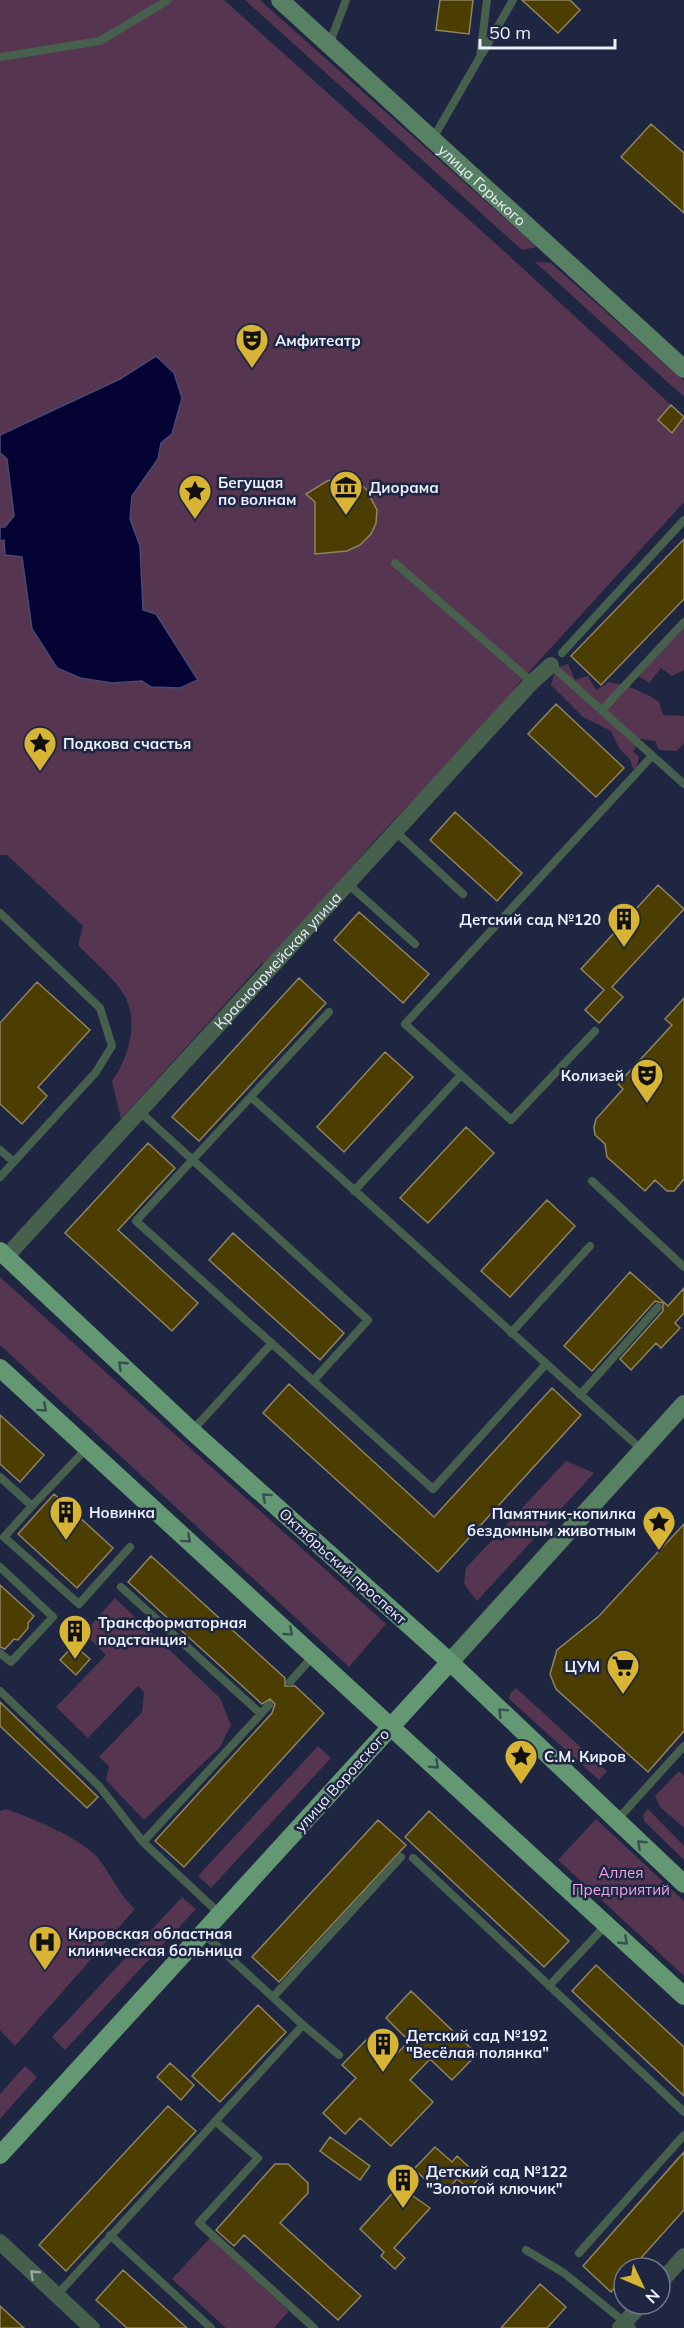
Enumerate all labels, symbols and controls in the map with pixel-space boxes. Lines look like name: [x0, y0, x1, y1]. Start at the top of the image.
scale bar: [480, 12, 615, 50]
text: 50 m: [489, 21, 531, 44]
street label: улица Горького: [434, 140, 530, 230]
theatre icon: Амфитеатр: [234, 322, 270, 369]
place label: Амфитеатр: [275, 331, 361, 350]
museum icon: Диорама: [328, 469, 364, 516]
place icon: Бегущая по волнам: [177, 473, 213, 520]
place label: Бегущая по волнам: [218, 473, 296, 509]
place label: Диорама: [369, 478, 439, 497]
place icon: Подкова счастья: [22, 725, 58, 772]
place label: Подкова счастья: [63, 734, 191, 753]
street label: Красноармейская улица: [210, 888, 345, 1033]
building icon: Детский сад №120: [606, 901, 642, 948]
place label: Детский сад №120: [460, 910, 601, 929]
theatre icon: Колизей: [629, 1057, 665, 1104]
place label: Колизей: [561, 1066, 624, 1085]
one-way arrow: [118, 1361, 129, 1372]
one-way arrow: [36, 1401, 47, 1412]
one-way arrow: [262, 1493, 272, 1504]
building icon: Новинка: [48, 1494, 84, 1541]
place label: Новинка: [89, 1503, 155, 1522]
street label: Октябрьский проспект: [275, 1504, 411, 1628]
place label: Памятник-копилка бездомным животным: [467, 1504, 636, 1540]
place icon: Памятник-копилка бездомным животным: [641, 1504, 677, 1551]
one-way arrow: [180, 1532, 191, 1543]
building icon: Трансформаторная подстанция: [57, 1613, 93, 1660]
place label: Трансформаторная подстанция: [98, 1613, 247, 1649]
one-way arrow: [282, 1625, 293, 1636]
supermarket icon: ЦУМ: [605, 1648, 641, 1695]
place label: ЦУМ: [564, 1657, 600, 1676]
one-way arrow: [498, 1708, 509, 1719]
street label: улица Воровского: [291, 1724, 393, 1836]
place icon: С.М. Киров: [503, 1738, 539, 1785]
place label: С.М. Киров: [544, 1747, 626, 1766]
one-way arrow: [427, 1758, 438, 1769]
one-way arrow: [638, 1840, 648, 1851]
park label: Аллея Предприятий: [572, 1863, 670, 1899]
hospital icon: Кировская областная клиническая больница: [27, 1924, 63, 1971]
place label: Кировская областная клиническая больница: [68, 1924, 242, 1960]
one-way arrow: [617, 1934, 628, 1945]
building icon: Детский сад №192 "Весёлая полянка": [365, 2026, 401, 2073]
place label: Детский сад №192 "Весёлая полянка": [406, 2026, 549, 2062]
building icon: Детский сад №122 "Золотой ключик": [385, 2162, 421, 2209]
place label: Детский сад №122 "Золотой ключик": [426, 2162, 567, 2198]
north arrow: [612, 2256, 672, 2316]
one-way arrow: [31, 2270, 41, 2281]
text: N: [641, 2285, 664, 2308]

